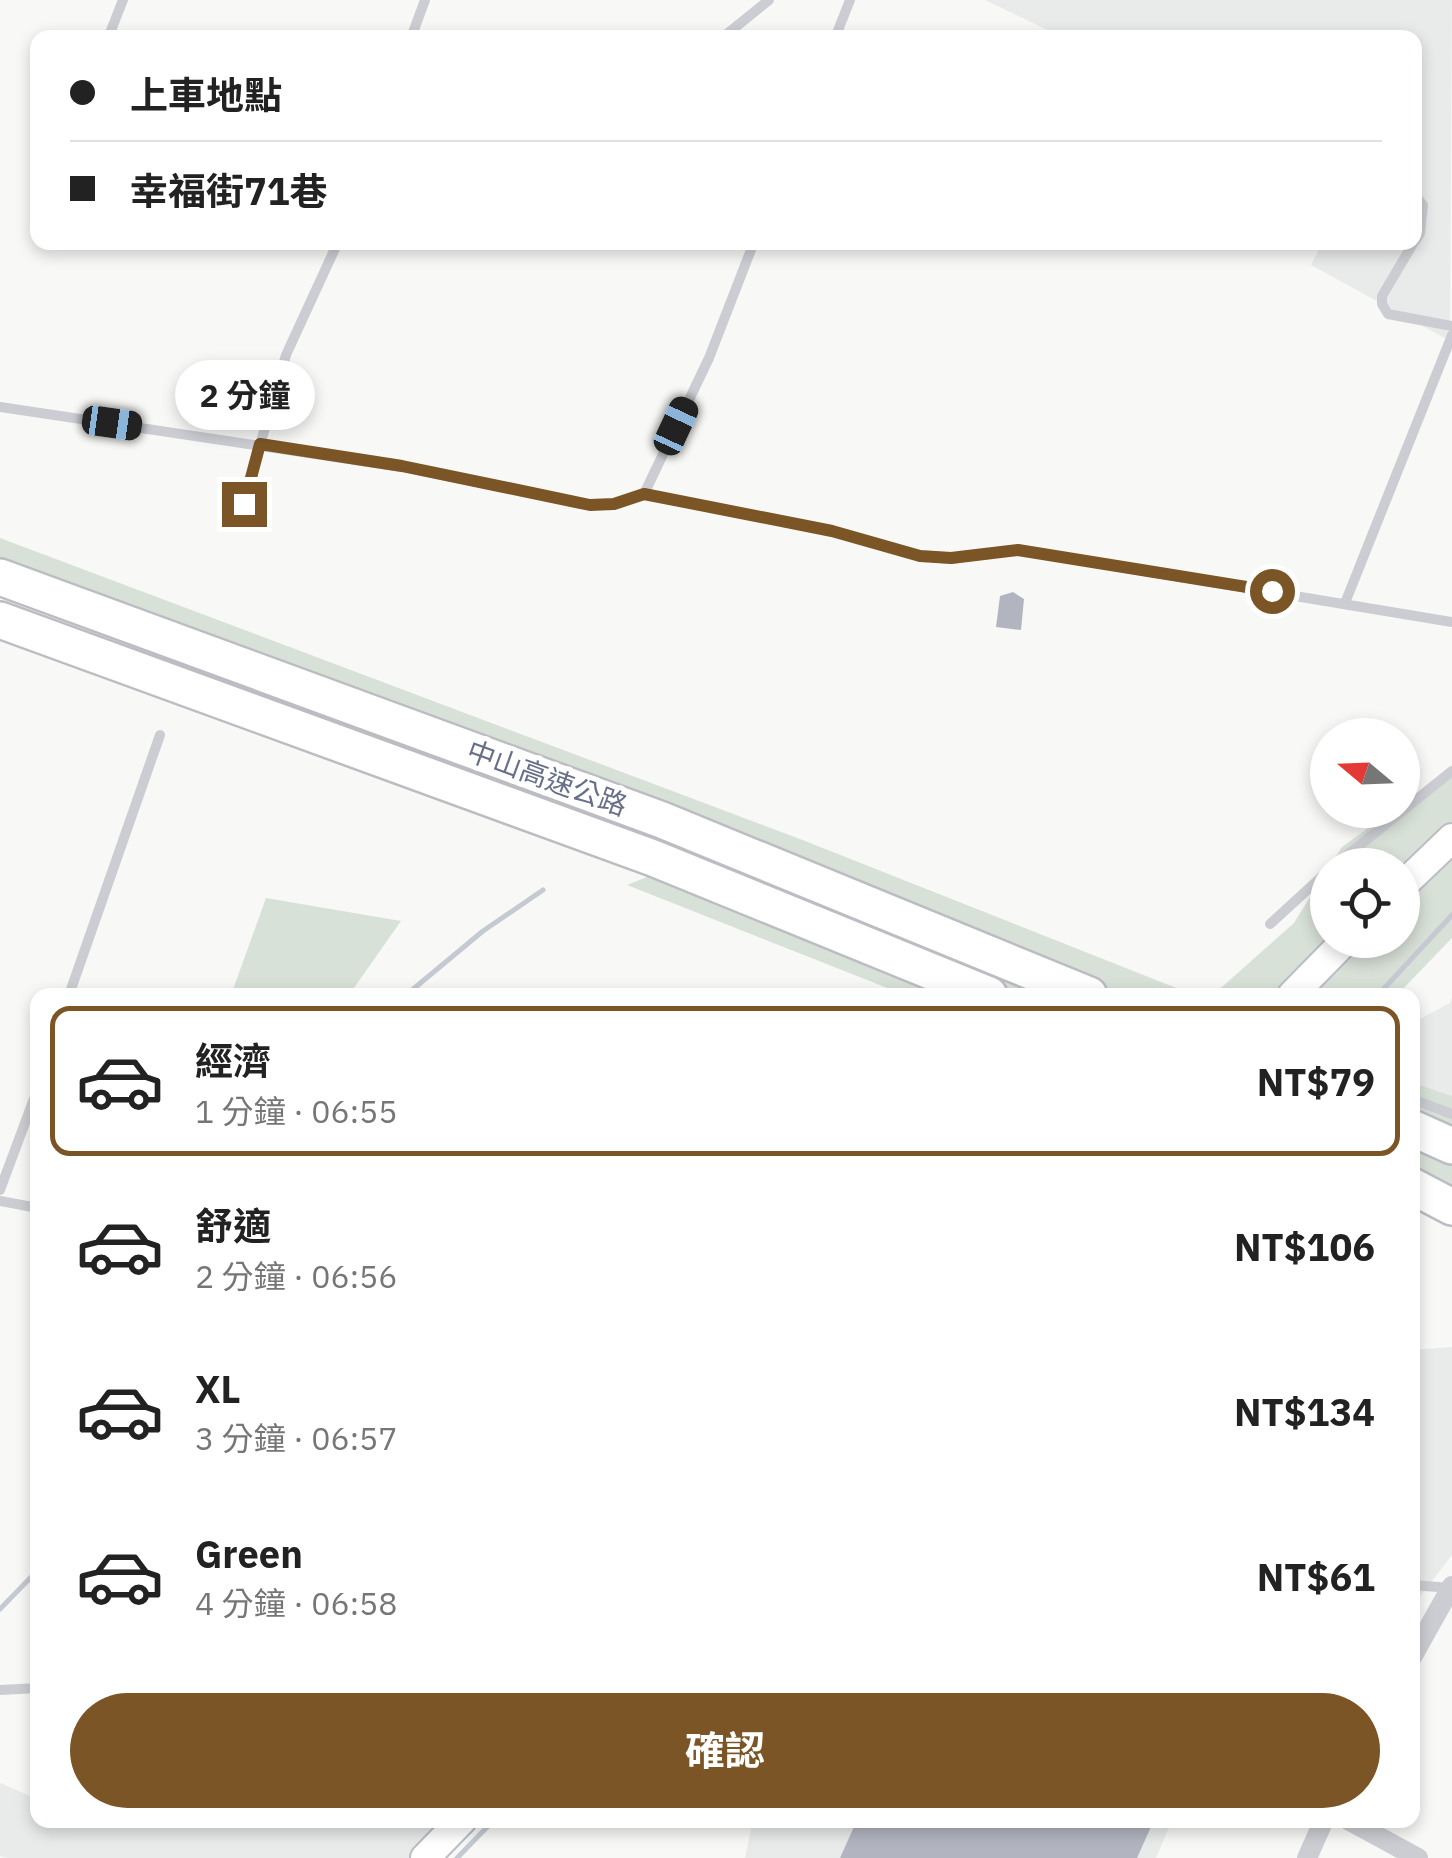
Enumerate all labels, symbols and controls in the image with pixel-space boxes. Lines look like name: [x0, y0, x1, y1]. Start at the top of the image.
text: 上車地點: [130, 70, 282, 119]
text: 幸福街71巷: [130, 166, 328, 215]
callout: 2 分鐘: [174, 359, 314, 429]
text: 2 分鐘: [200, 374, 290, 416]
car: [650, 392, 702, 460]
car: [80, 404, 144, 442]
route end: [222, 482, 267, 527]
route start: [1250, 569, 1295, 614]
north arrow: [1310, 718, 1420, 828]
map controls: [1310, 718, 1420, 958]
street label: 中山高速公路: [462, 731, 632, 824]
button: locate: [1310, 848, 1420, 958]
icon: car: [75, 1036, 165, 1126]
text: 經濟: [195, 1036, 271, 1085]
text: NT$79: [1257, 1057, 1375, 1106]
text: 1 分鐘 · 06:55: [195, 1090, 397, 1132]
icon: car: [75, 1201, 165, 1291]
text: 舒適: [195, 1201, 271, 1250]
text: NT$106: [1234, 1222, 1375, 1271]
text: 2 分鐘 · 06:56: [195, 1255, 397, 1297]
text: XL: [195, 1364, 241, 1413]
icon: car: [75, 1366, 165, 1456]
text: NT$134: [1234, 1387, 1375, 1436]
text: 3 分鐘 · 06:57: [195, 1417, 397, 1459]
text: Green: [195, 1529, 303, 1578]
icon: car: [75, 1531, 165, 1621]
text: NT$61: [1257, 1552, 1375, 1601]
text: 4 分鐘 · 06:58: [195, 1582, 397, 1624]
button: 確認: [70, 1693, 1380, 1808]

